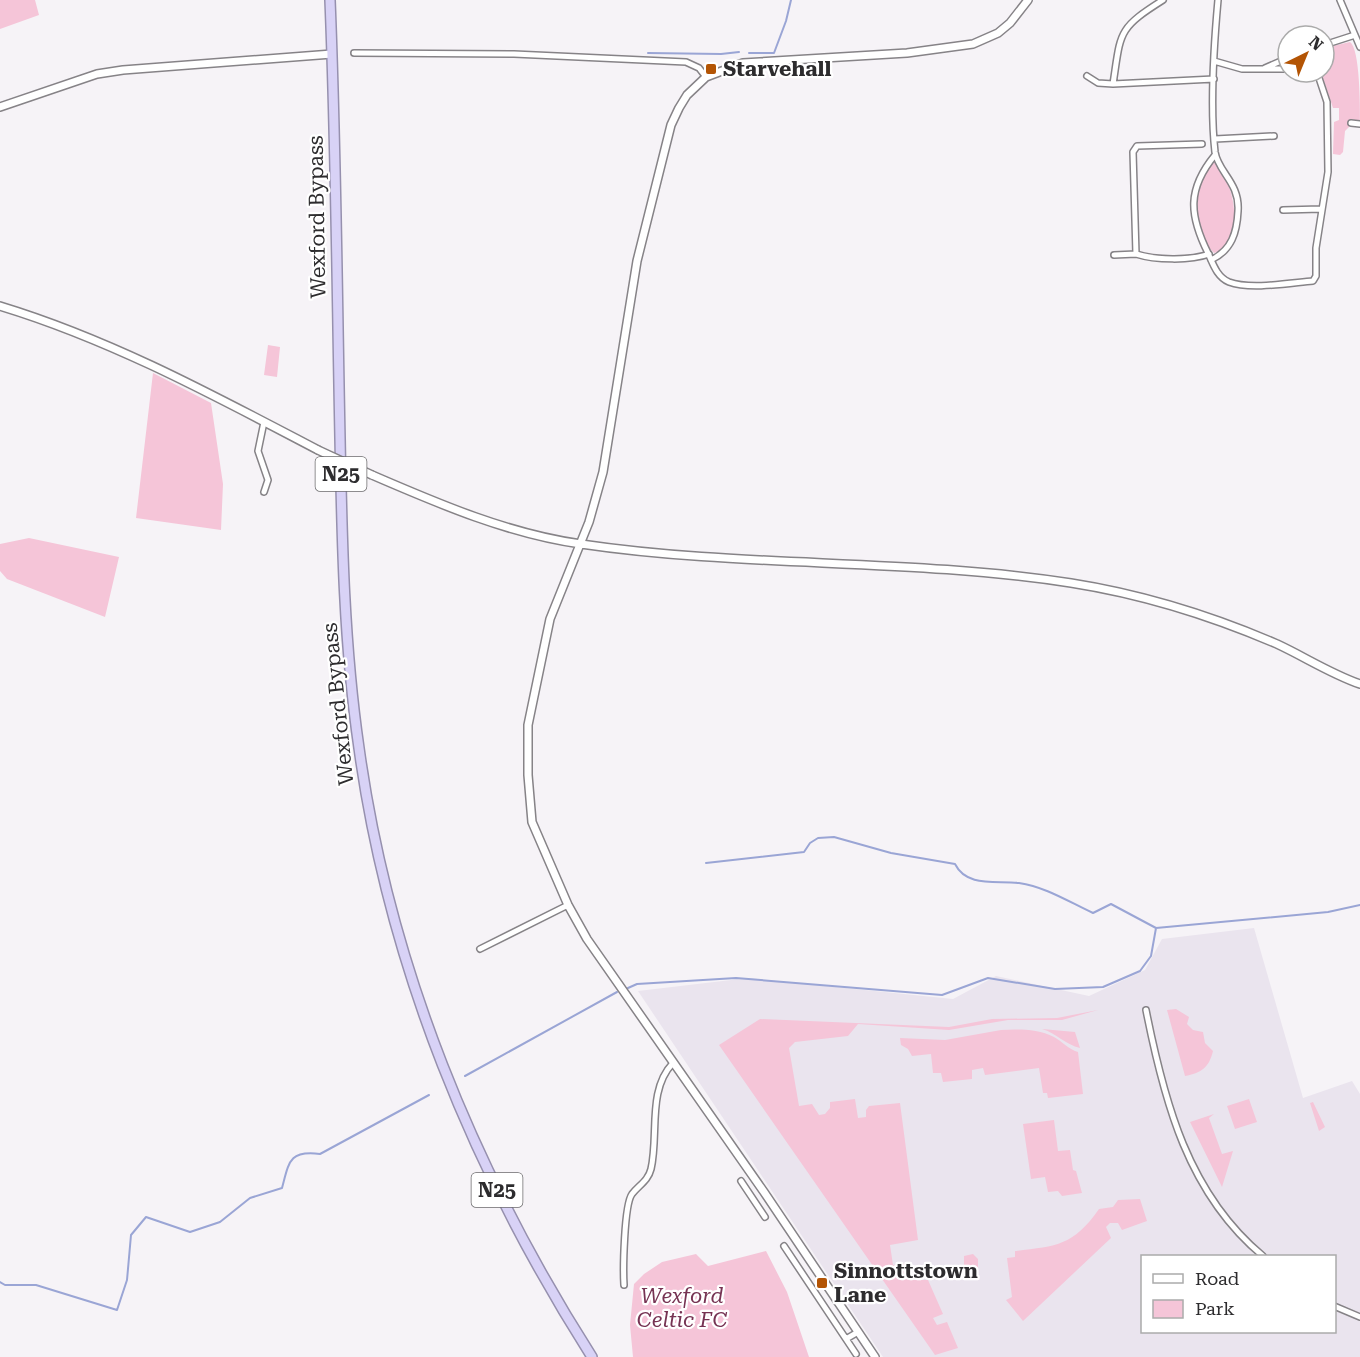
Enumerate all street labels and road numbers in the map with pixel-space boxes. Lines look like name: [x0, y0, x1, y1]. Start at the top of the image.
street label: Wexford Bypass: [304, 135, 330, 299]
road number: N25: [316, 457, 366, 491]
street label: Wexford Bypass: [318, 622, 358, 786]
road number: N25: [472, 1173, 522, 1207]

